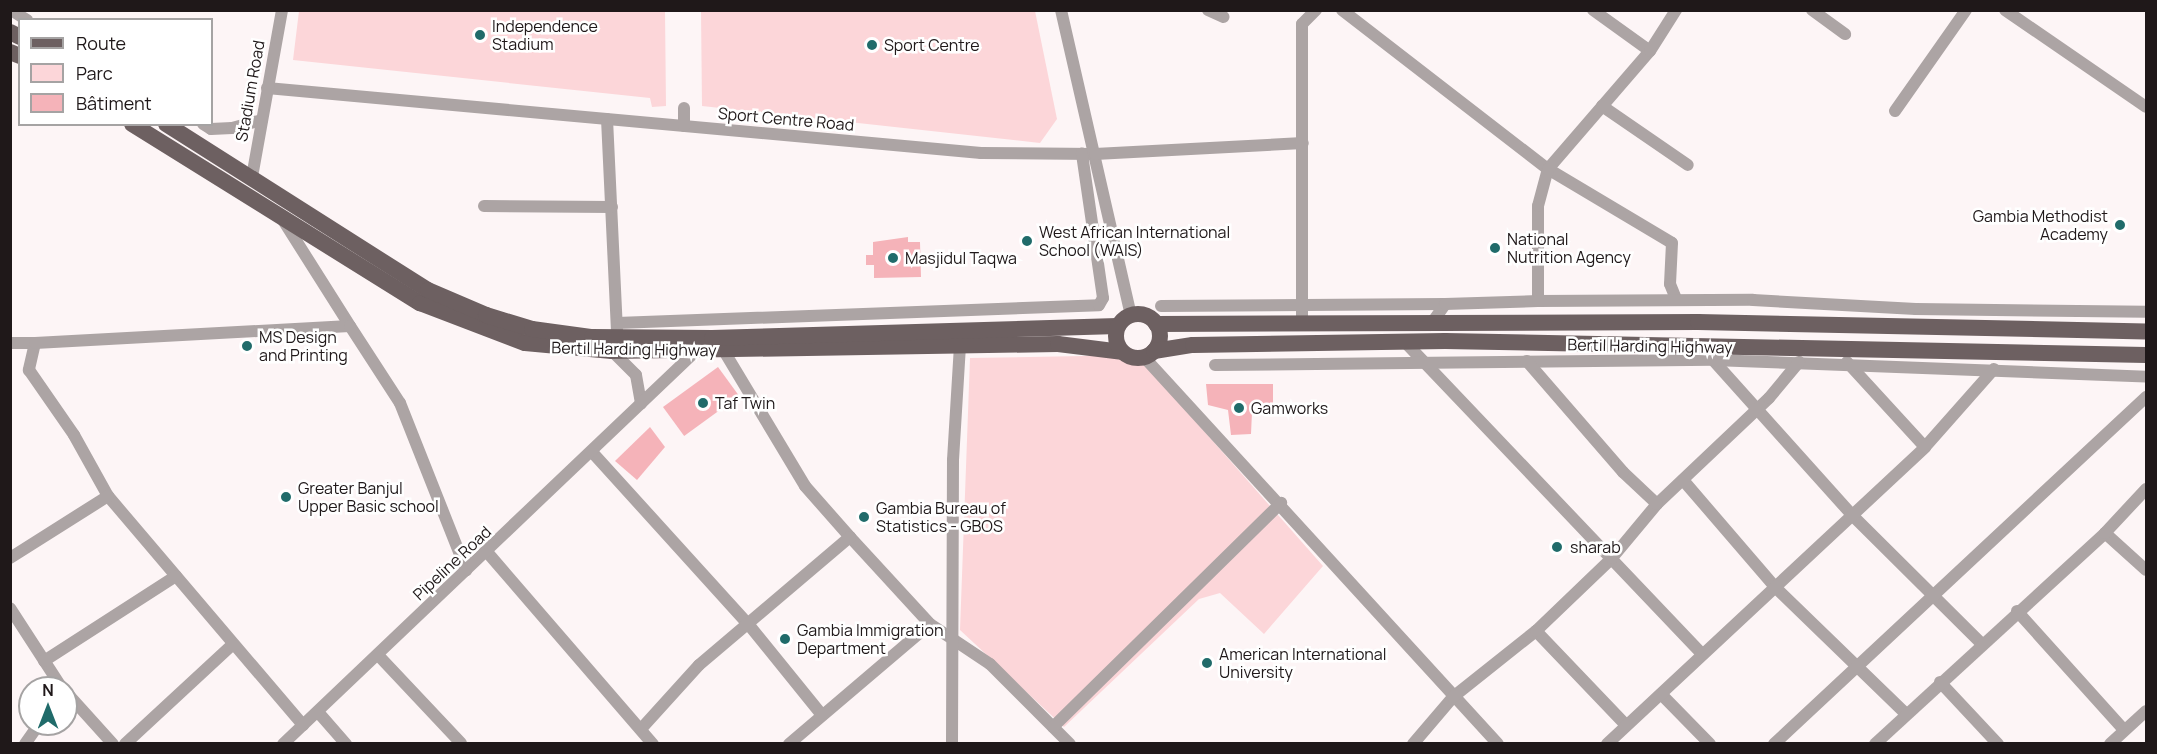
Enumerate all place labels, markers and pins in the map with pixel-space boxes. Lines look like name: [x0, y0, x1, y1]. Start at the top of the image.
place label: Independence Stadium: [492, 16, 598, 54]
marker: Independence Stadium: [473, 28, 487, 42]
place label: Sport Centre: [884, 35, 980, 55]
marker: Sport Centre: [865, 38, 879, 52]
place label: Gambia Methodist Academy: [1973, 206, 2108, 244]
marker: Gambia Methodist Academy: [2113, 218, 2127, 232]
place label: West African International School (WAIS): [1039, 222, 1230, 260]
place label: National Nutrition Agency: [1507, 229, 1631, 267]
marker: West African International School (WAIS): [1020, 234, 1034, 248]
marker: National Nutrition Agency: [1488, 241, 1502, 255]
place label: Masjidul Taqwa: [905, 248, 1017, 268]
marker: Masjidul Taqwa: [886, 251, 900, 265]
place label: MS Design and Printing: [259, 327, 348, 365]
marker: MS Design and Printing: [240, 339, 254, 353]
place label: Taf Twin: [715, 393, 775, 413]
marker: Taf Twin: [696, 396, 710, 410]
place label: Gamworks: [1251, 398, 1328, 418]
marker: Gamworks: [1232, 401, 1246, 415]
place label: Greater Banjul Upper Basic school: [298, 478, 439, 516]
marker: Greater Banjul Upper Basic school: [279, 490, 293, 504]
place label: Gambia Bureau of Statistics - GBOS: [876, 498, 1006, 536]
marker: Gambia Bureau of Statistics - GBOS: [857, 510, 871, 524]
place label: sharab: [1570, 537, 1621, 557]
marker: sharab: [1548, 538, 1566, 556]
place label: Gambia Immigration Department: [797, 620, 944, 658]
marker: Gambia Immigration Department: [778, 632, 792, 646]
place label: American International University: [1219, 644, 1386, 682]
marker: American International University: [1200, 656, 1214, 670]

